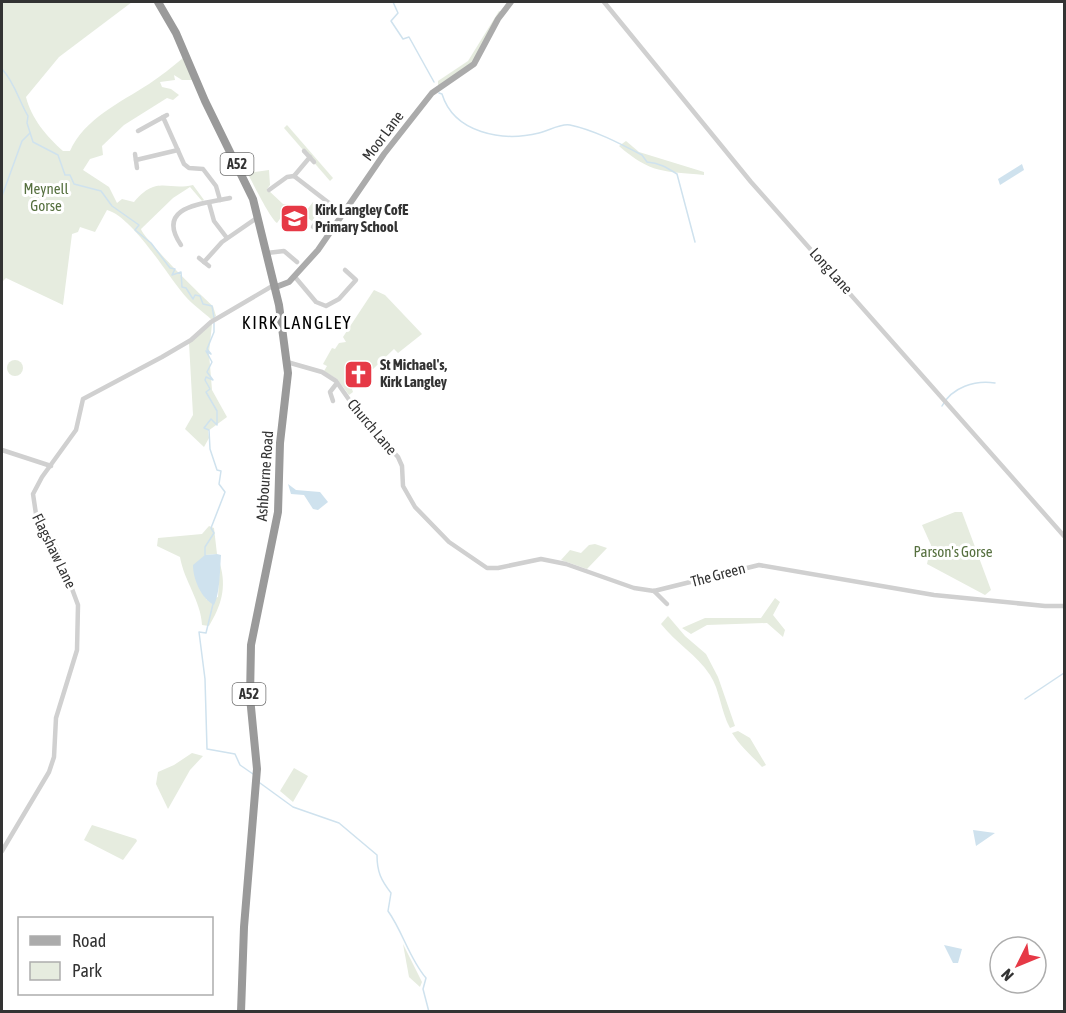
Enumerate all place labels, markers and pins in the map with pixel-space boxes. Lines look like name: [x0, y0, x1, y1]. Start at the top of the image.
place label: Kirk Langley CofE Primary School: [315, 201, 409, 235]
school or university icon: Kirk Langley CofE Primary School: [278, 203, 310, 235]
place label: St Michael's, Kirk Langley: [380, 356, 448, 390]
church icon: St Michael's, Kirk Langley: [343, 358, 375, 390]

